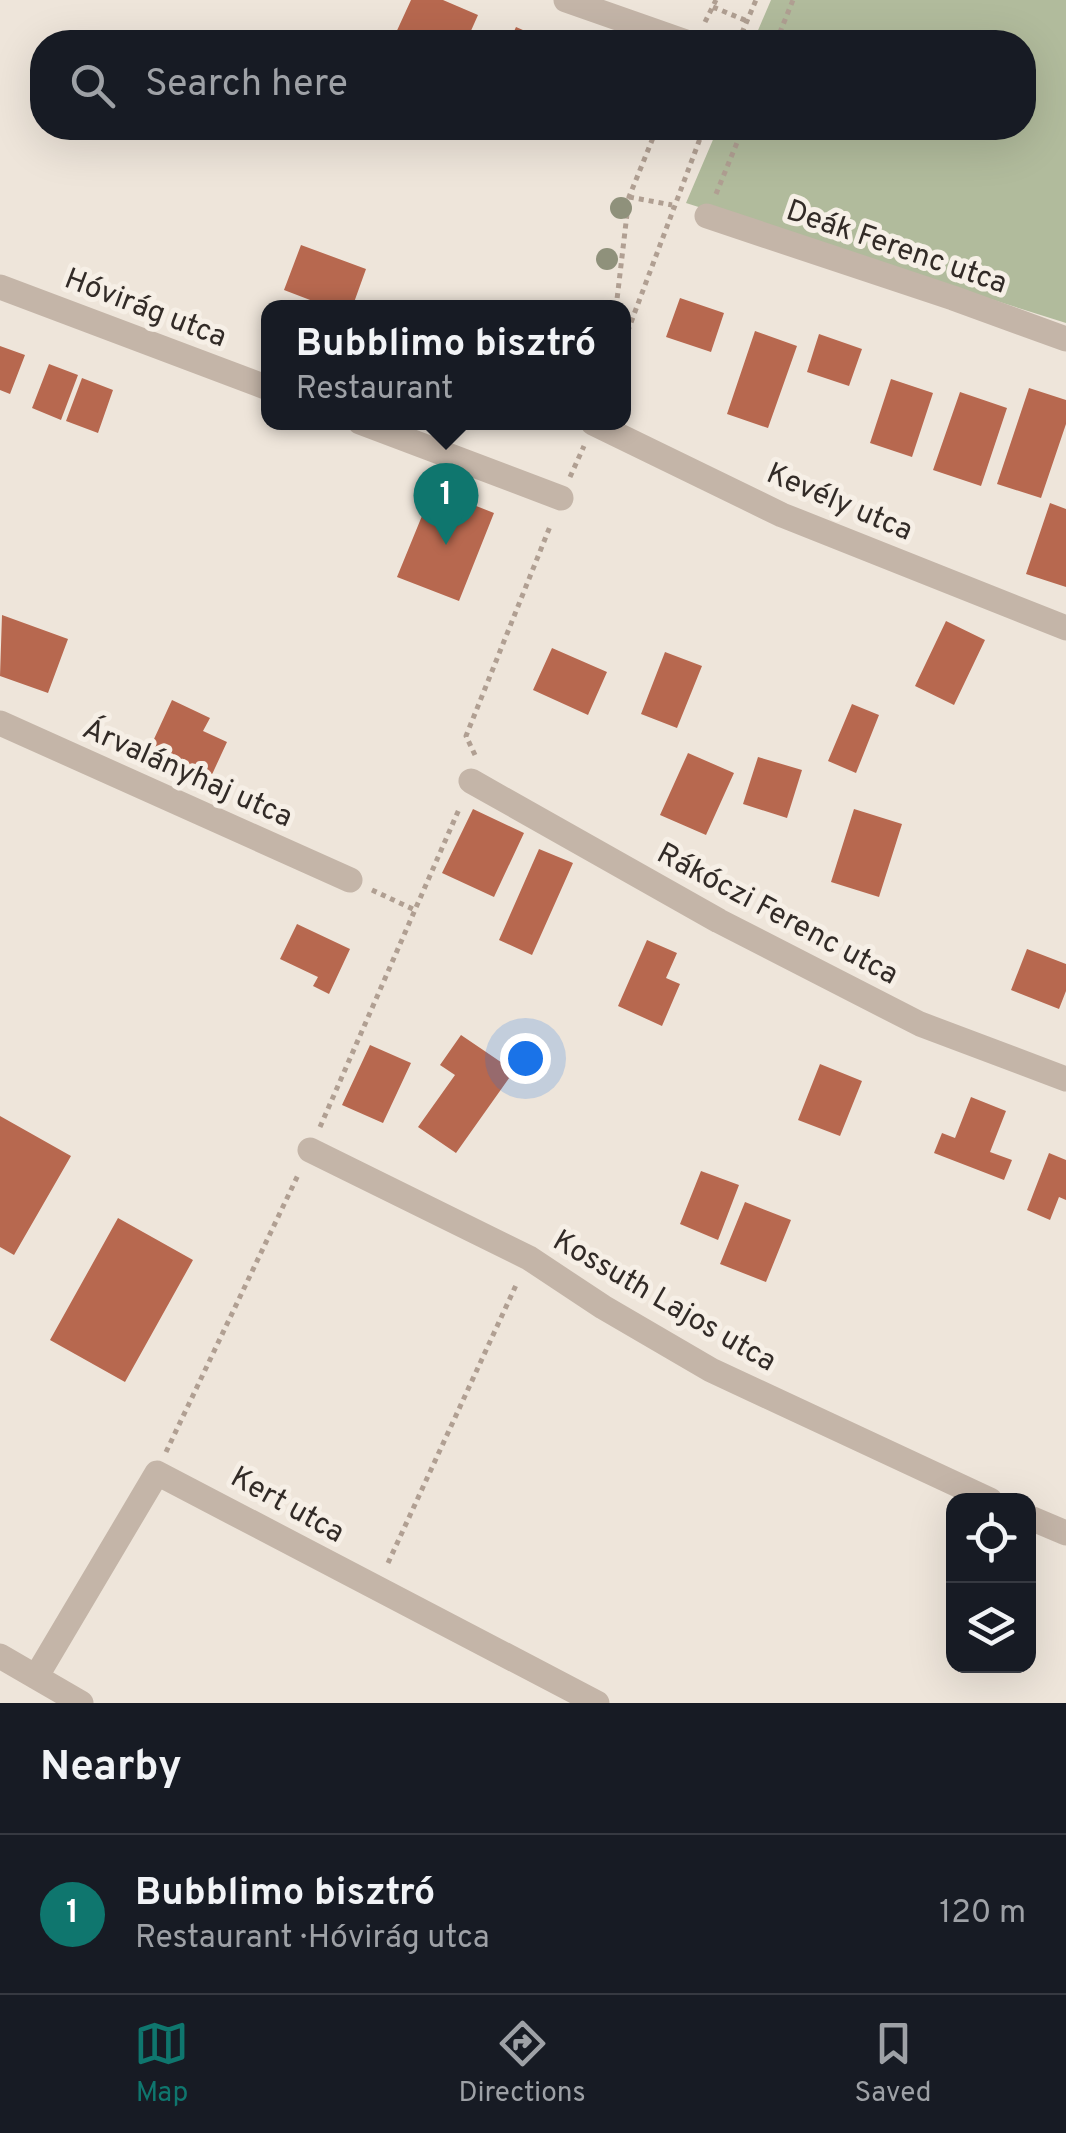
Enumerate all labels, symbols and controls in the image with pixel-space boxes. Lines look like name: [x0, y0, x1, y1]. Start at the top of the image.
search box: [30, 30, 1036, 140]
icon: search: [65, 58, 120, 113]
text: Search here: [145, 61, 348, 110]
street label: Deák Ferenc utca: [781, 193, 1011, 303]
street label: Hóvirág utca: [59, 261, 231, 357]
popup: [261, 300, 631, 430]
text: Bubblimo bisztró: [296, 321, 596, 370]
text: Restaurant: [296, 370, 453, 410]
street label: Kevély utca: [760, 456, 918, 551]
pin: 1: [414, 462, 478, 545]
street label: Árvalányhaj utca: [76, 710, 299, 837]
street label: Rákóczi Ferenc utca: [650, 836, 904, 994]
your location: [500, 1033, 551, 1084]
street label: Kossuth Lajos utca: [545, 1223, 782, 1381]
street label: Kert utca: [223, 1460, 350, 1553]
map controls: [946, 1493, 1036, 1673]
button: locate: [946, 1493, 1036, 1583]
button: layers: [946, 1583, 1036, 1673]
text: Nearby: [40, 1742, 182, 1795]
text: Bubblimo bisztró: [135, 1870, 435, 1919]
text: 1: [66, 1894, 79, 1934]
text: 120 m: [939, 1894, 1026, 1934]
text: Restaurant · Hóvirág utca: [135, 1919, 490, 1959]
tab: Map: [134, 2016, 189, 2112]
tab: Directions: [458, 2016, 586, 2112]
tab: Saved: [855, 2016, 932, 2112]

